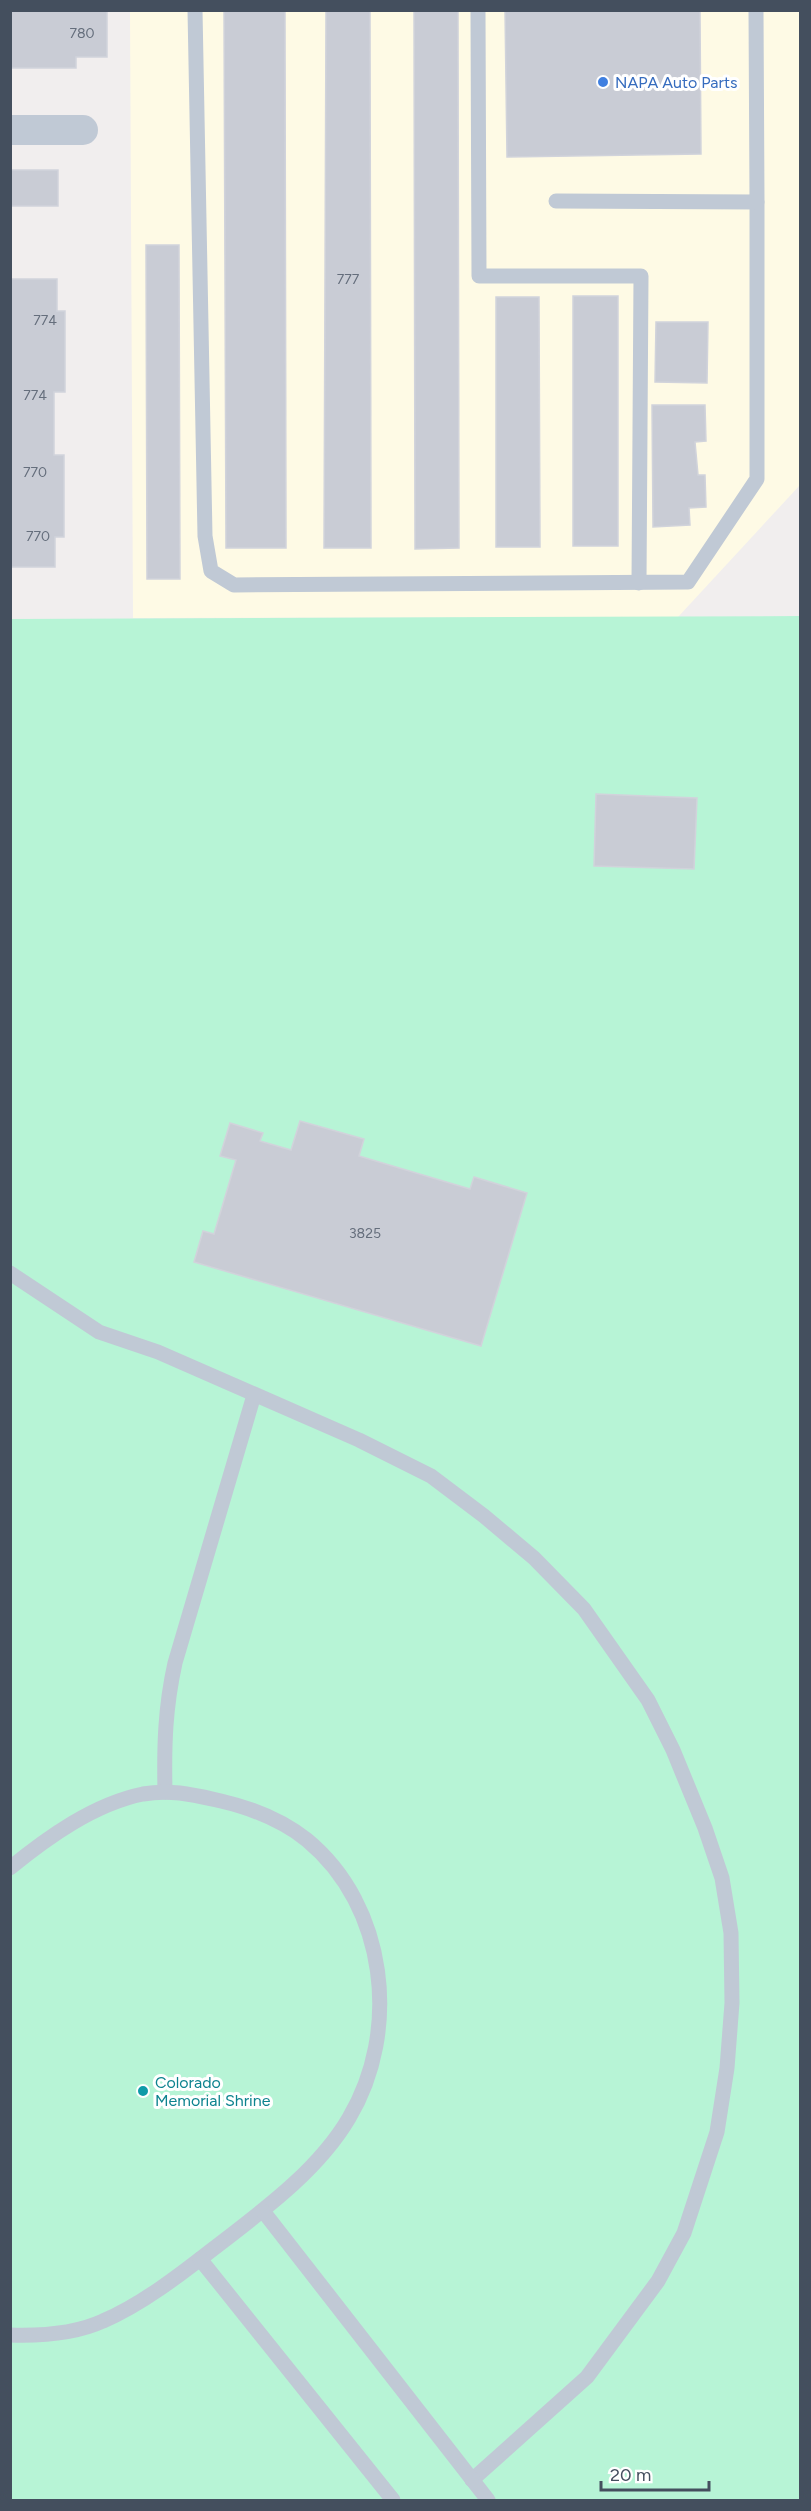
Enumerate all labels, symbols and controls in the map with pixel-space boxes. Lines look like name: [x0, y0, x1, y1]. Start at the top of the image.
house number: 780: [69, 25, 95, 42]
place label: NAPA Auto Parts: [615, 73, 737, 92]
marker: NAPA Auto Parts: [596, 75, 610, 89]
house number: 777: [337, 271, 360, 288]
house number: 774: [33, 312, 57, 329]
house number: 774: [23, 387, 47, 404]
house number: 770: [23, 464, 47, 481]
house number: 770: [26, 528, 50, 545]
house number: 3825: [349, 1225, 381, 1242]
place label: Colorado Memorial Shrine: [155, 2073, 271, 2110]
marker: Colorado Memorial Shrine: [136, 2084, 150, 2098]
scale bar: [601, 2454, 709, 2492]
text: 20 m: [610, 2464, 651, 2486]

